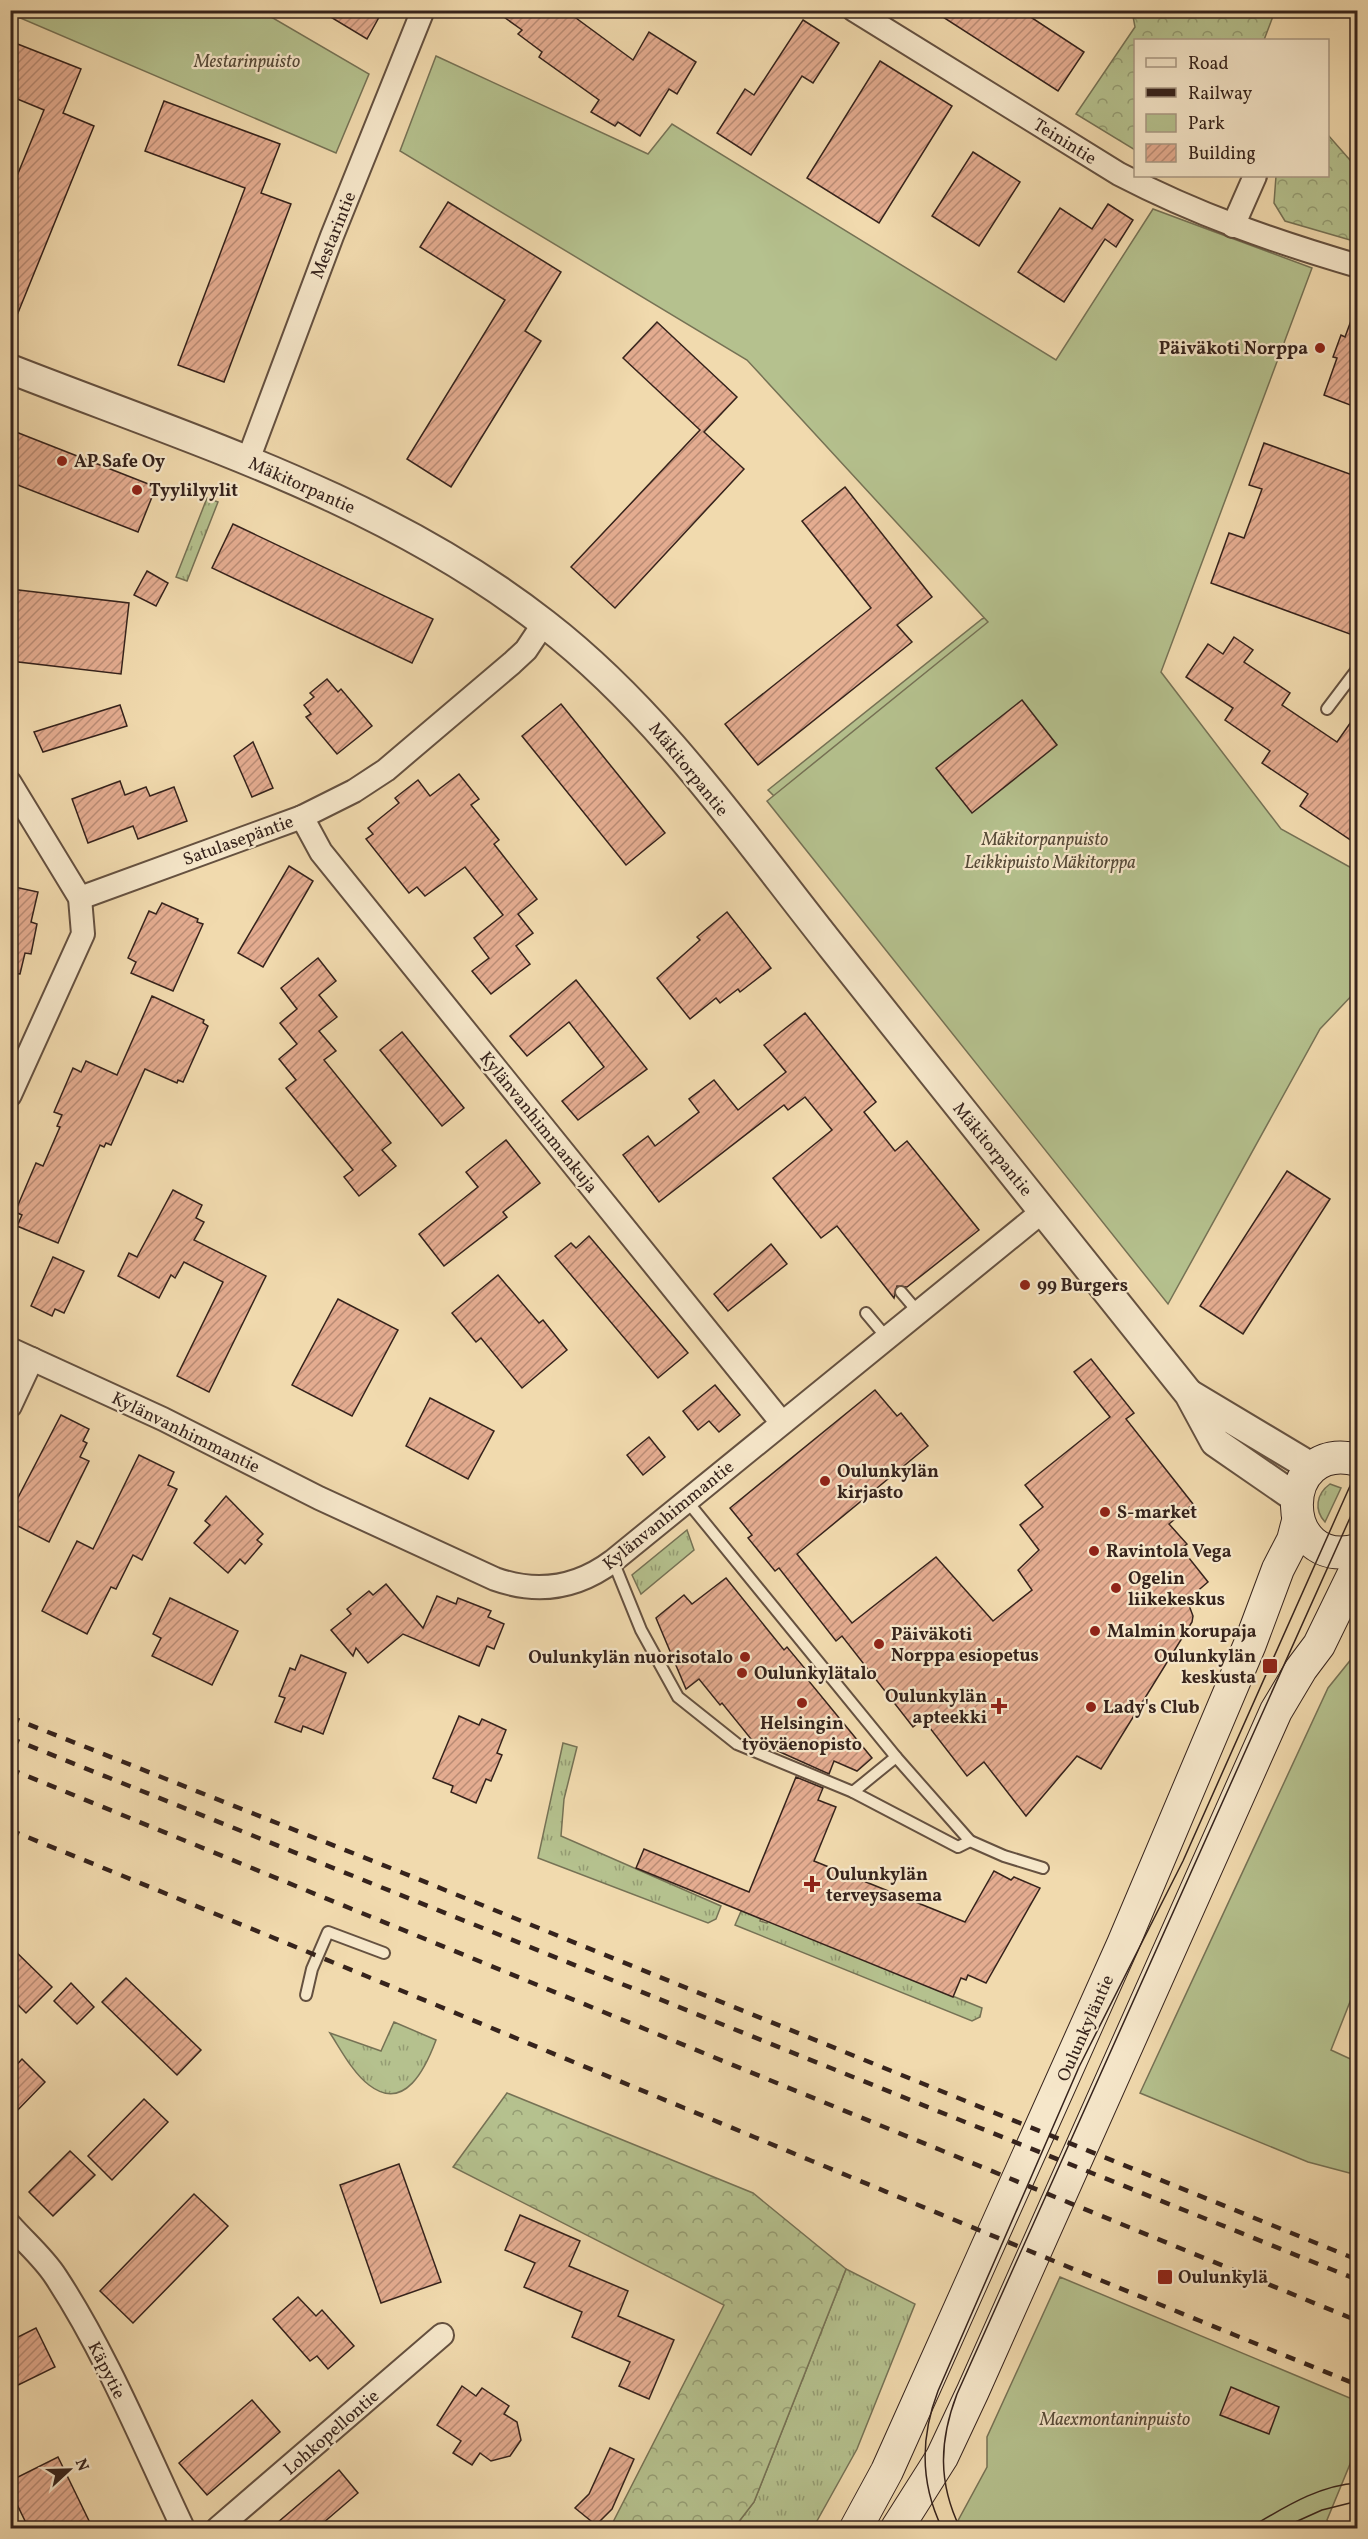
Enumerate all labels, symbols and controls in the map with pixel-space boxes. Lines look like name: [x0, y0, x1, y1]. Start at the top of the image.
legend: [1134, 39, 1329, 177]
park label: Mestarinpuisto: [193, 50, 300, 75]
text: Road: [1188, 52, 1229, 77]
text: Railway: [1188, 82, 1252, 107]
text: Park: [1188, 112, 1225, 137]
street label: Teinintie: [1028, 113, 1101, 172]
text: Building: [1188, 142, 1256, 167]
street label: Mestarintie: [306, 188, 363, 283]
place label: Päiväkoti Norppa: [1159, 337, 1308, 362]
marker: Päiväkoti Norppa: [1313, 341, 1327, 355]
place label: AP Safe Oy: [74, 450, 165, 475]
street label: Mäkitorpantie: [244, 452, 359, 521]
marker: AP Safe Oy: [55, 454, 69, 468]
place label: Tyylilyylit: [149, 479, 238, 504]
marker: Tyylilyylit: [130, 483, 144, 497]
street label: Mäkitorpantie: [642, 718, 734, 822]
street label: Satulasepäntie: [180, 810, 297, 873]
park label: Mäkitorpanpuisto: [981, 828, 1108, 853]
park label: Leikkipuisto Mäkitorppa: [964, 851, 1136, 876]
street label: Kylänvanhimmankuja: [473, 1047, 603, 1199]
street label: Mäkitorpantie: [946, 1098, 1038, 1202]
place label: 99 Burgers: [1037, 1274, 1128, 1299]
marker: 99 Burgers: [1018, 1278, 1032, 1292]
street label: Kylänvanhimmantie: [107, 1387, 264, 1480]
street label: Kylänvanhimmantie: [598, 1455, 740, 1577]
place label: Oulunkylän kirjasto: [837, 1460, 939, 1506]
marker: Oulunkylän kirjasto: [818, 1474, 832, 1488]
place label: S-market: [1117, 1501, 1197, 1526]
marker: S-market: [1098, 1505, 1112, 1519]
place label: Ravintola Vega: [1106, 1540, 1232, 1565]
marker: Ravintola Vega: [1087, 1544, 1101, 1558]
place label: Ogelin liikekeskus: [1128, 1567, 1225, 1613]
marker: Ogelin liikekeskus: [1109, 1581, 1123, 1595]
place label: Malmin korupaja: [1107, 1620, 1257, 1645]
place label: Päiväkoti Norppa esiopetus: [891, 1623, 1039, 1669]
marker: Malmin korupaja: [1088, 1624, 1102, 1638]
marker: Päiväkoti Norppa esiopetus: [872, 1637, 886, 1651]
place label: Oulunkylän keskusta: [1154, 1645, 1256, 1691]
place label: Oulunkylän nuorisotalo: [528, 1646, 733, 1671]
marker: Oulunkylän nuorisotalo: [738, 1650, 752, 1664]
marker: Oulunkylän keskusta: [1261, 1657, 1279, 1675]
place label: Oulunkylätalo: [754, 1662, 877, 1687]
marker: Oulunkylätalo: [735, 1666, 749, 1680]
place label: Oulunkylän apteekki: [885, 1685, 987, 1731]
marker: Helsingin työväenopisto: [795, 1696, 809, 1710]
place label: Lady's Club: [1103, 1696, 1200, 1721]
marker: Oulunkylän apteekki: [992, 1699, 1006, 1713]
marker: Lady's Club: [1084, 1700, 1098, 1714]
place label: Helsingin työväenopisto: [742, 1712, 862, 1758]
place label: Oulunkylän terveysasema: [826, 1863, 942, 1909]
marker: Oulunkylän terveysasema: [803, 1875, 821, 1893]
street label: Oulunkyläntie: [1052, 1971, 1121, 2086]
place label: Oulunkylä: [1178, 2266, 1268, 2291]
marker: Oulunkylä: [1156, 2268, 1174, 2286]
street label: Käpytie: [81, 2338, 131, 2404]
street label: Lohkopellontie: [279, 2384, 385, 2482]
park label: Maexmontaninpuisto: [1039, 2408, 1190, 2433]
north arrow: [39, 2440, 99, 2500]
text: N: [69, 2456, 94, 2475]

